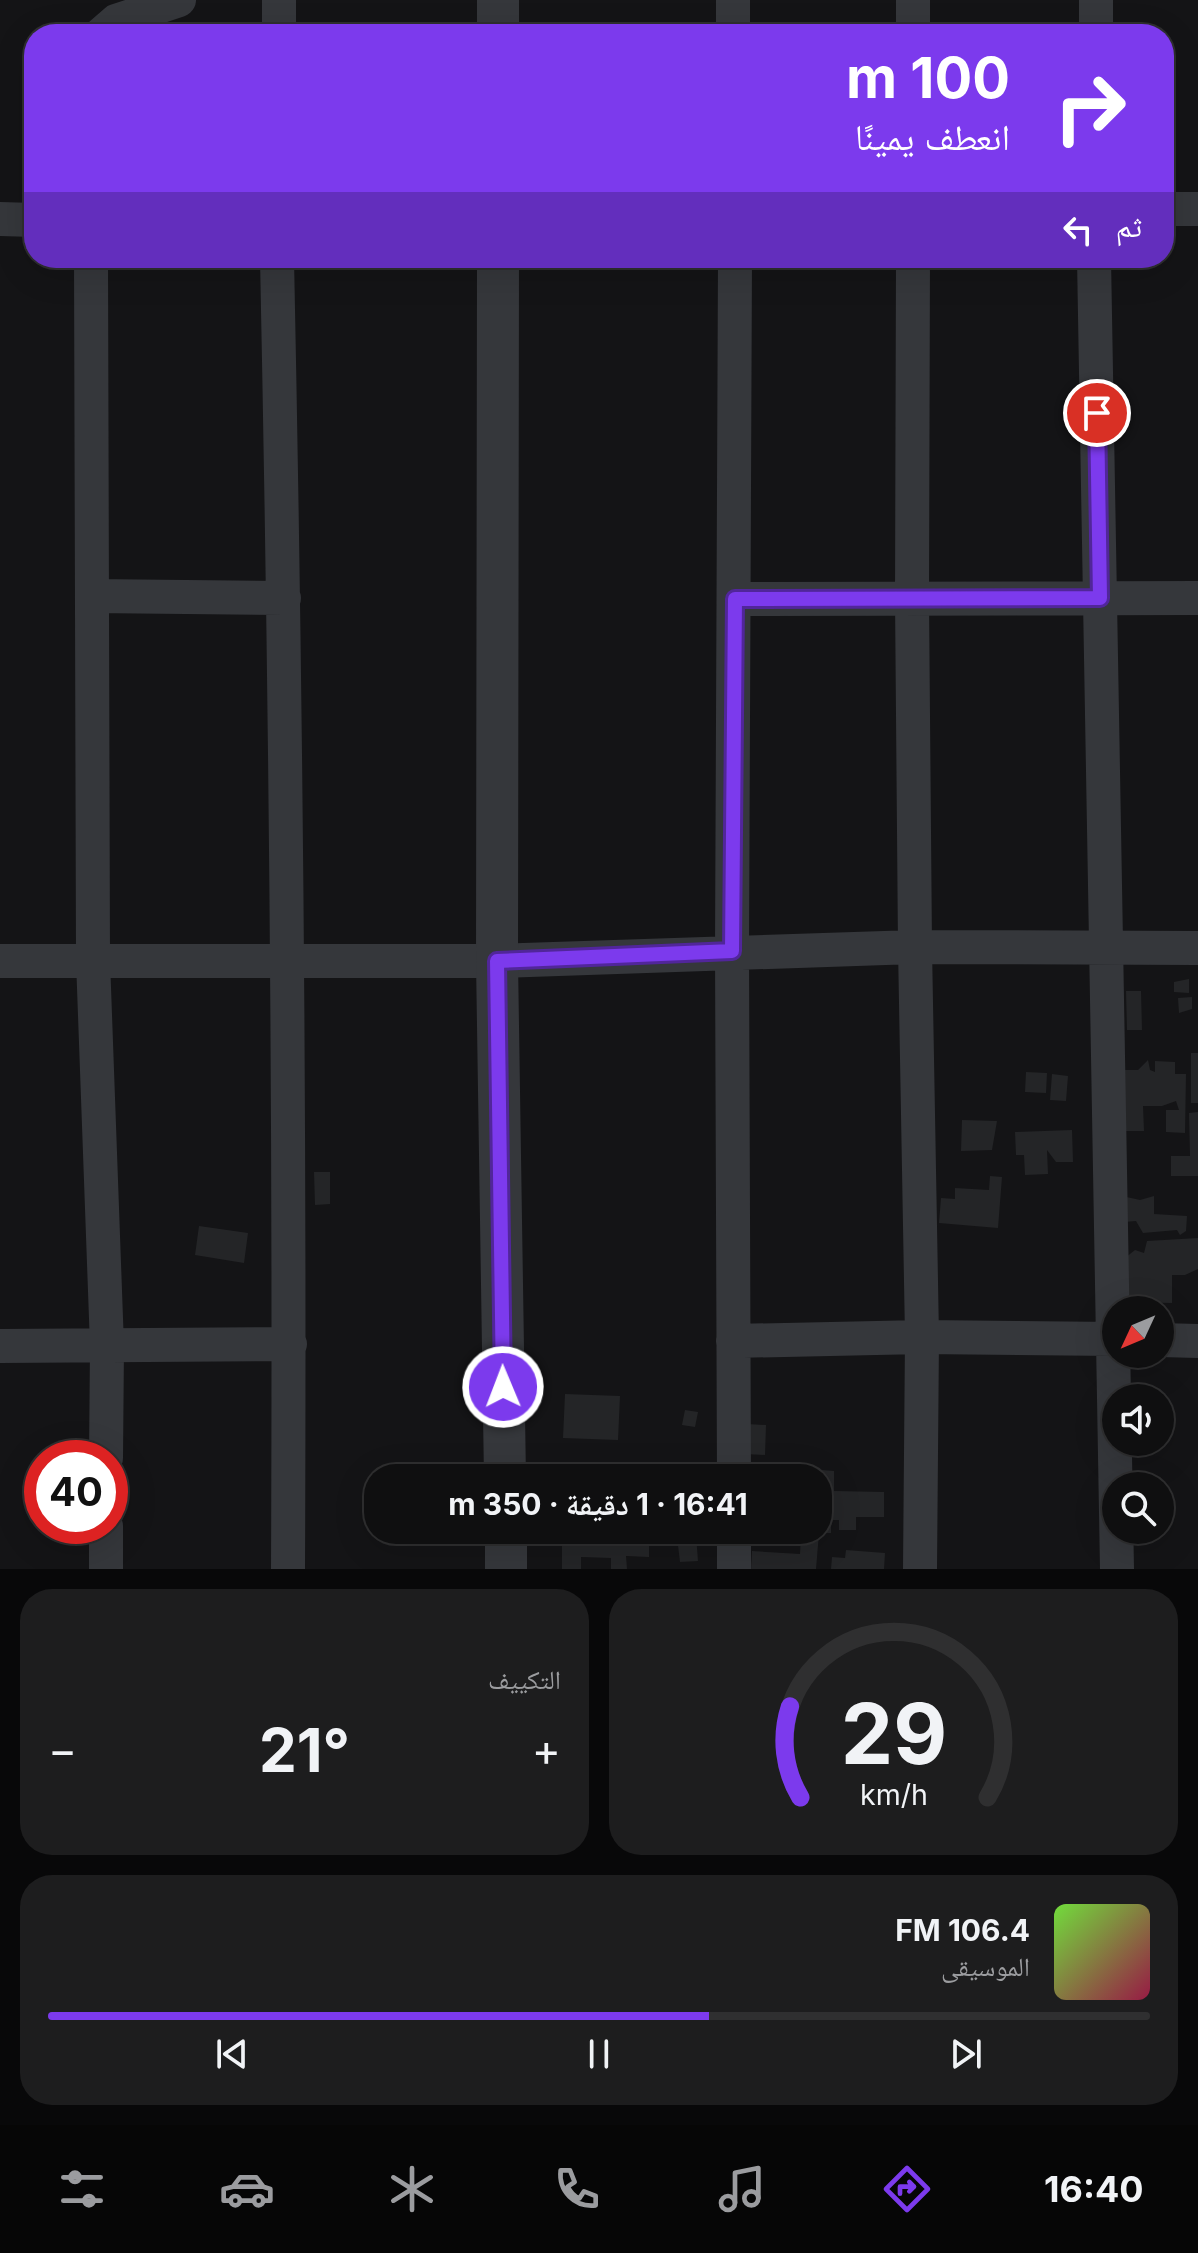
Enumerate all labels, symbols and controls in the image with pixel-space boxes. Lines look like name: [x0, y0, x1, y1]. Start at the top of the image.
text: 100 m: [846, 44, 1010, 112]
icon: right: [1038, 56, 1142, 160]
text: انعطف يمينًا: [855, 115, 1010, 159]
icon: left: [1056, 208, 1100, 252]
text: ثم: [1116, 208, 1142, 244]
pin: [1063, 379, 1131, 447]
icon: arrive: [1075, 391, 1119, 435]
north arrow: [1102, 1296, 1174, 1368]
map controls: [1102, 1296, 1174, 1544]
position arrow: [461, 1345, 545, 1429]
button: sound: [1102, 1384, 1174, 1456]
speed limit sign: 40: [24, 1440, 128, 1544]
button: search: [1102, 1472, 1174, 1544]
text: 16:41 · 1 دقيقة · 350 m: [448, 1486, 748, 1522]
text: التكييف: [488, 1664, 561, 1695]
text: 29: [840, 1683, 947, 1784]
text: 21°: [259, 1714, 350, 1786]
text: −: [48, 1723, 77, 1777]
text: +: [532, 1723, 561, 1777]
text: km/h: [860, 1777, 927, 1812]
text: 106.4 FM: [895, 1912, 1030, 1948]
text: الموسيقى: [941, 1951, 1030, 1982]
icon: previous: [210, 2032, 254, 2076]
icon: pause: [577, 2032, 621, 2076]
icon: next: [944, 2032, 988, 2076]
icon: filters: [54, 2161, 110, 2217]
icon: car: [219, 2161, 275, 2217]
icon: climate: [384, 2161, 440, 2217]
icon: phone: [549, 2161, 605, 2217]
icon: music: [714, 2161, 770, 2217]
icon: directions: [879, 2161, 935, 2217]
text: 16:40: [1044, 2167, 1144, 2211]

